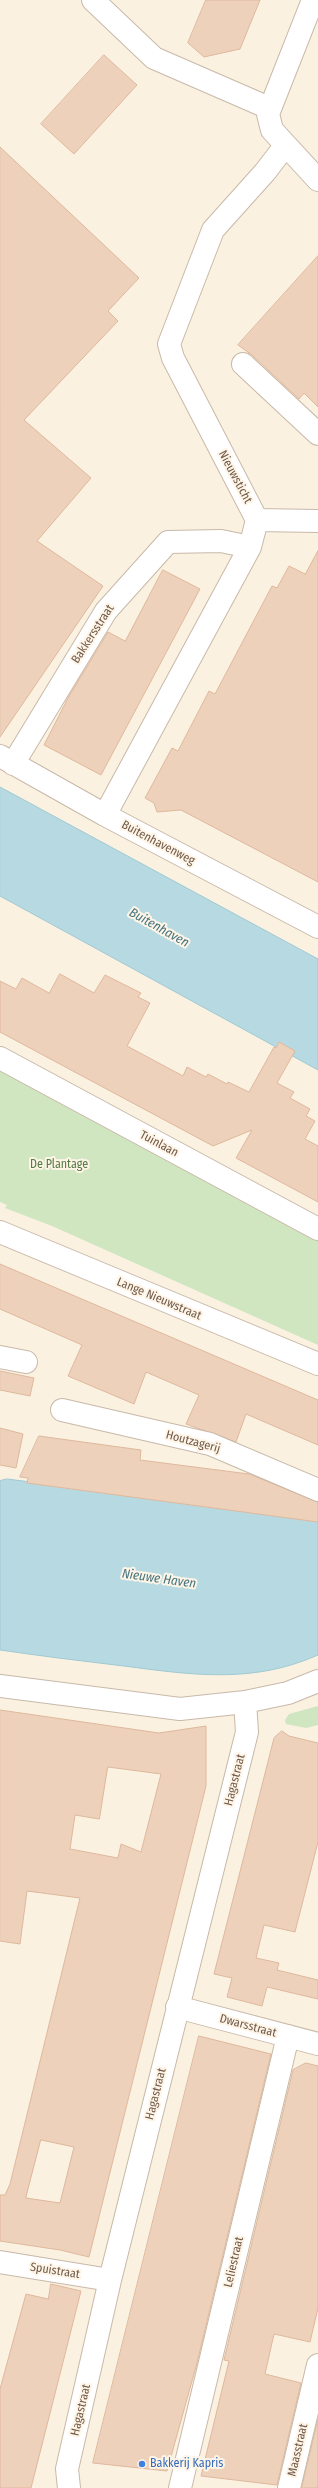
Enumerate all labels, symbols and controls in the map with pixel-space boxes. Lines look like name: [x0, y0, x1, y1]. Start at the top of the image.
street label: Nieuwsticht: [215, 448, 255, 506]
street label: Bakkersstraat: [69, 602, 117, 666]
street label: Buitenhavenweg: [119, 818, 197, 868]
water label: Buitenhaven: [126, 905, 192, 951]
street label: Tuinlaan: [137, 1128, 181, 1160]
park label: De Plantage: [30, 1158, 88, 1172]
street label: Lange Nieuwstraat: [115, 1275, 203, 1323]
street label: Houtzagerij: [164, 1428, 222, 1456]
water label: Nieuwe Haven: [121, 1566, 197, 1592]
street label: Hagastraat: [222, 1753, 248, 1807]
street label: Dwarsstraat: [218, 2012, 278, 2040]
street label: Hagastraat: [143, 2067, 169, 2121]
street label: Leliestraat: [221, 2235, 247, 2289]
street label: Spuistraat: [29, 2260, 81, 2282]
street label: Hagastraat: [68, 2383, 94, 2437]
street label: Maasstraat: [285, 2422, 311, 2478]
place label: Bakkerij Kapris: [150, 2457, 223, 2471]
marker: Bakkerij Kapris: [137, 2459, 147, 2469]

